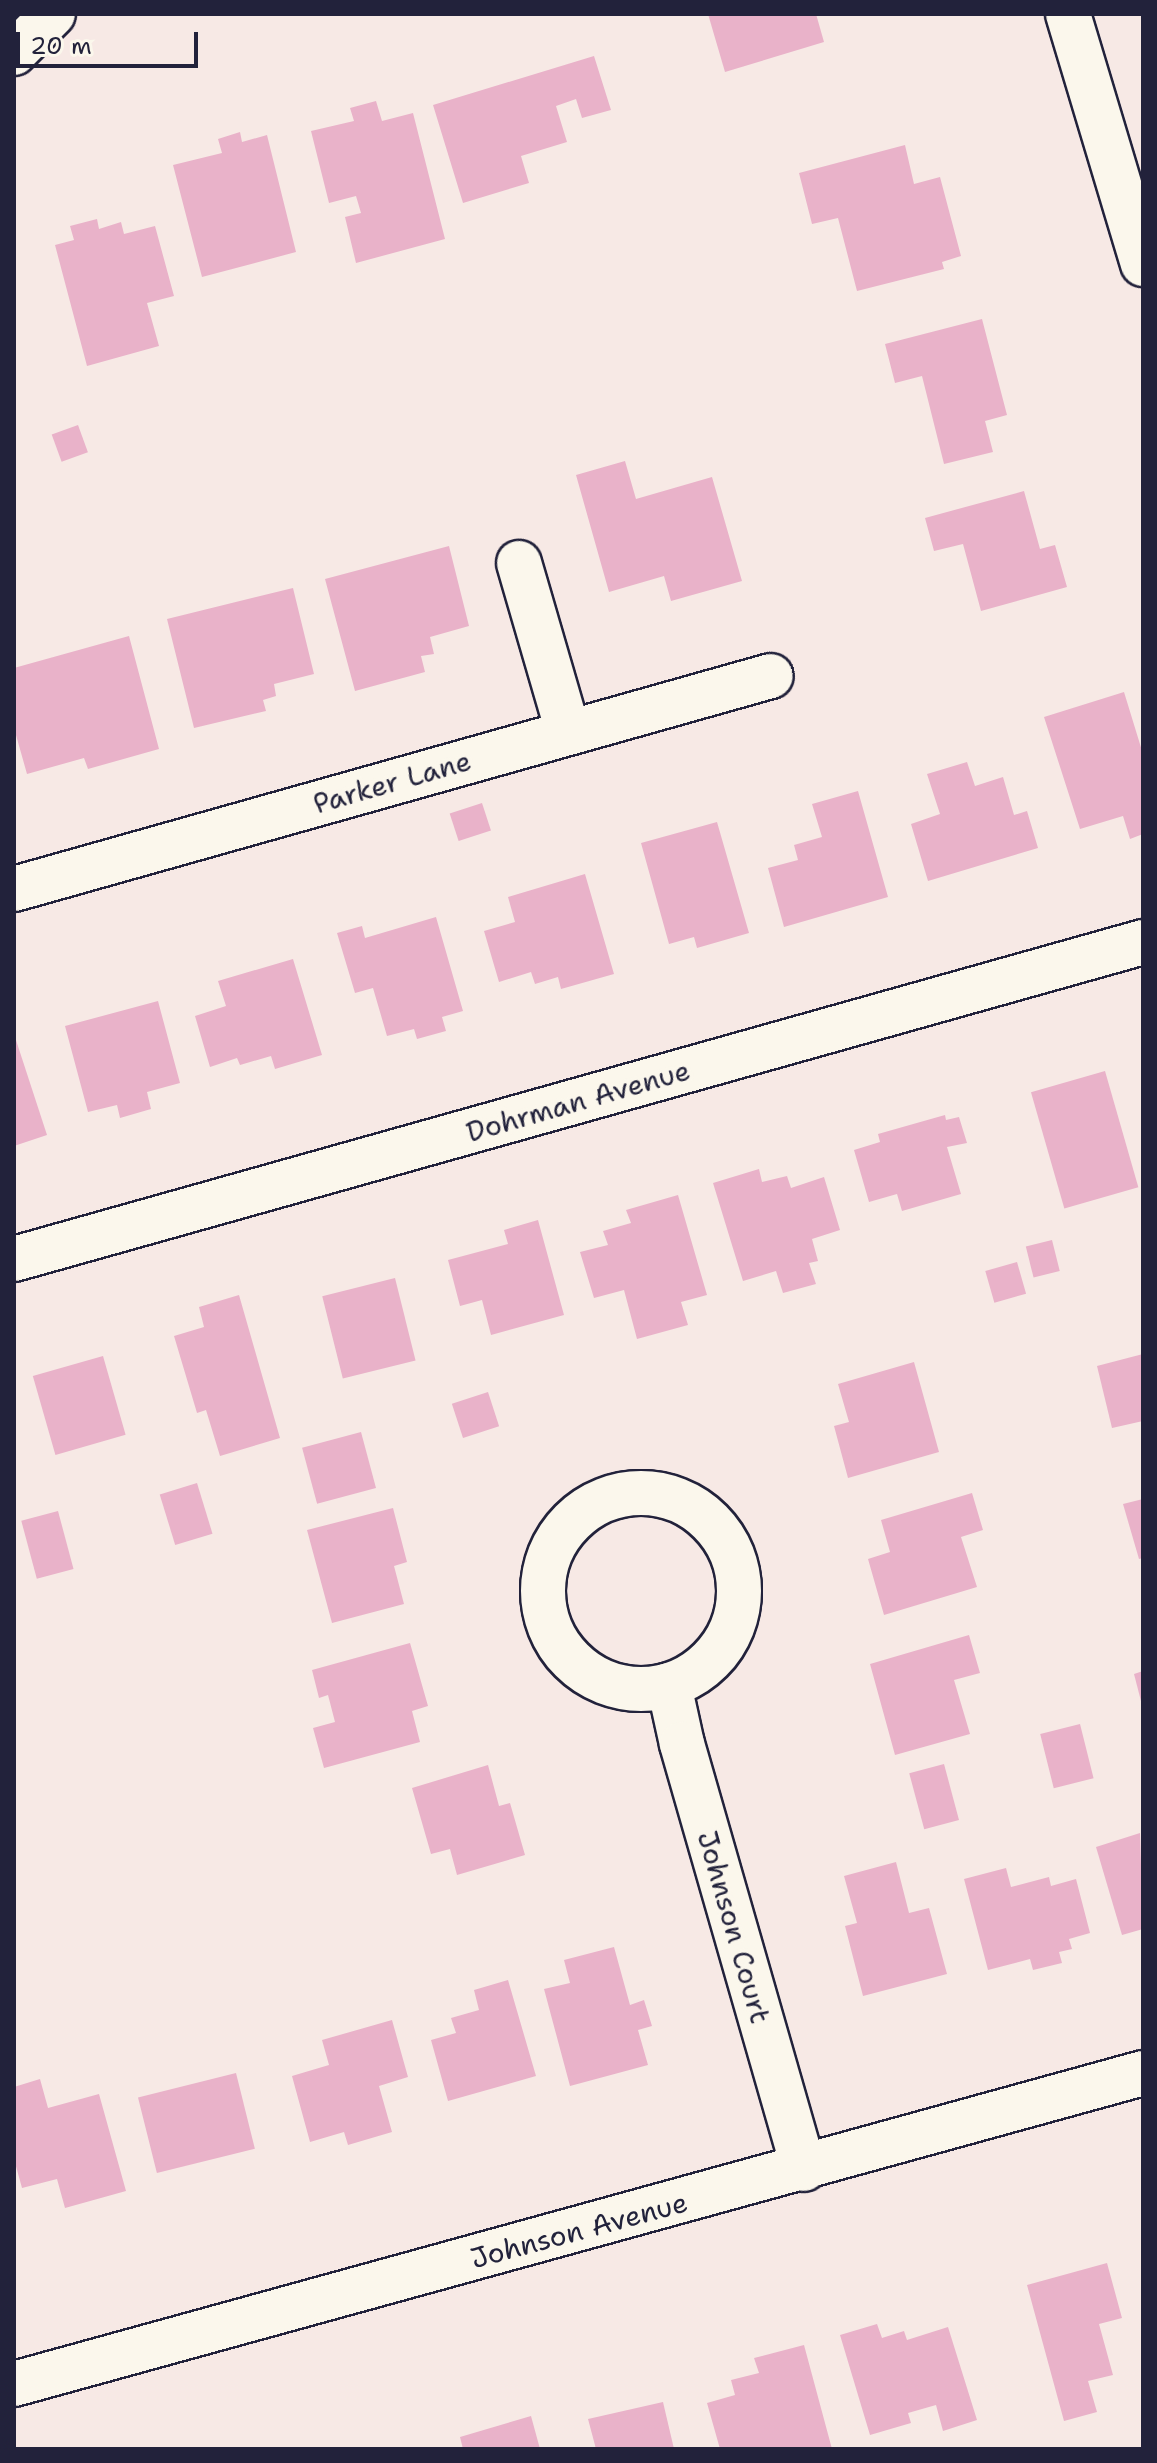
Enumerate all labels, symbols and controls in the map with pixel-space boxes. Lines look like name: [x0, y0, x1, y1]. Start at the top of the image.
scale bar: [20, 16, 202, 66]
text: 20 m: [30, 30, 92, 62]
street label: Parker Lane: [309, 743, 475, 821]
street label: Dohrman Avenue: [462, 1053, 694, 1149]
street label: Johnson Court: [690, 1827, 778, 2027]
street label: Johnson Avenue: [467, 2185, 691, 2275]

